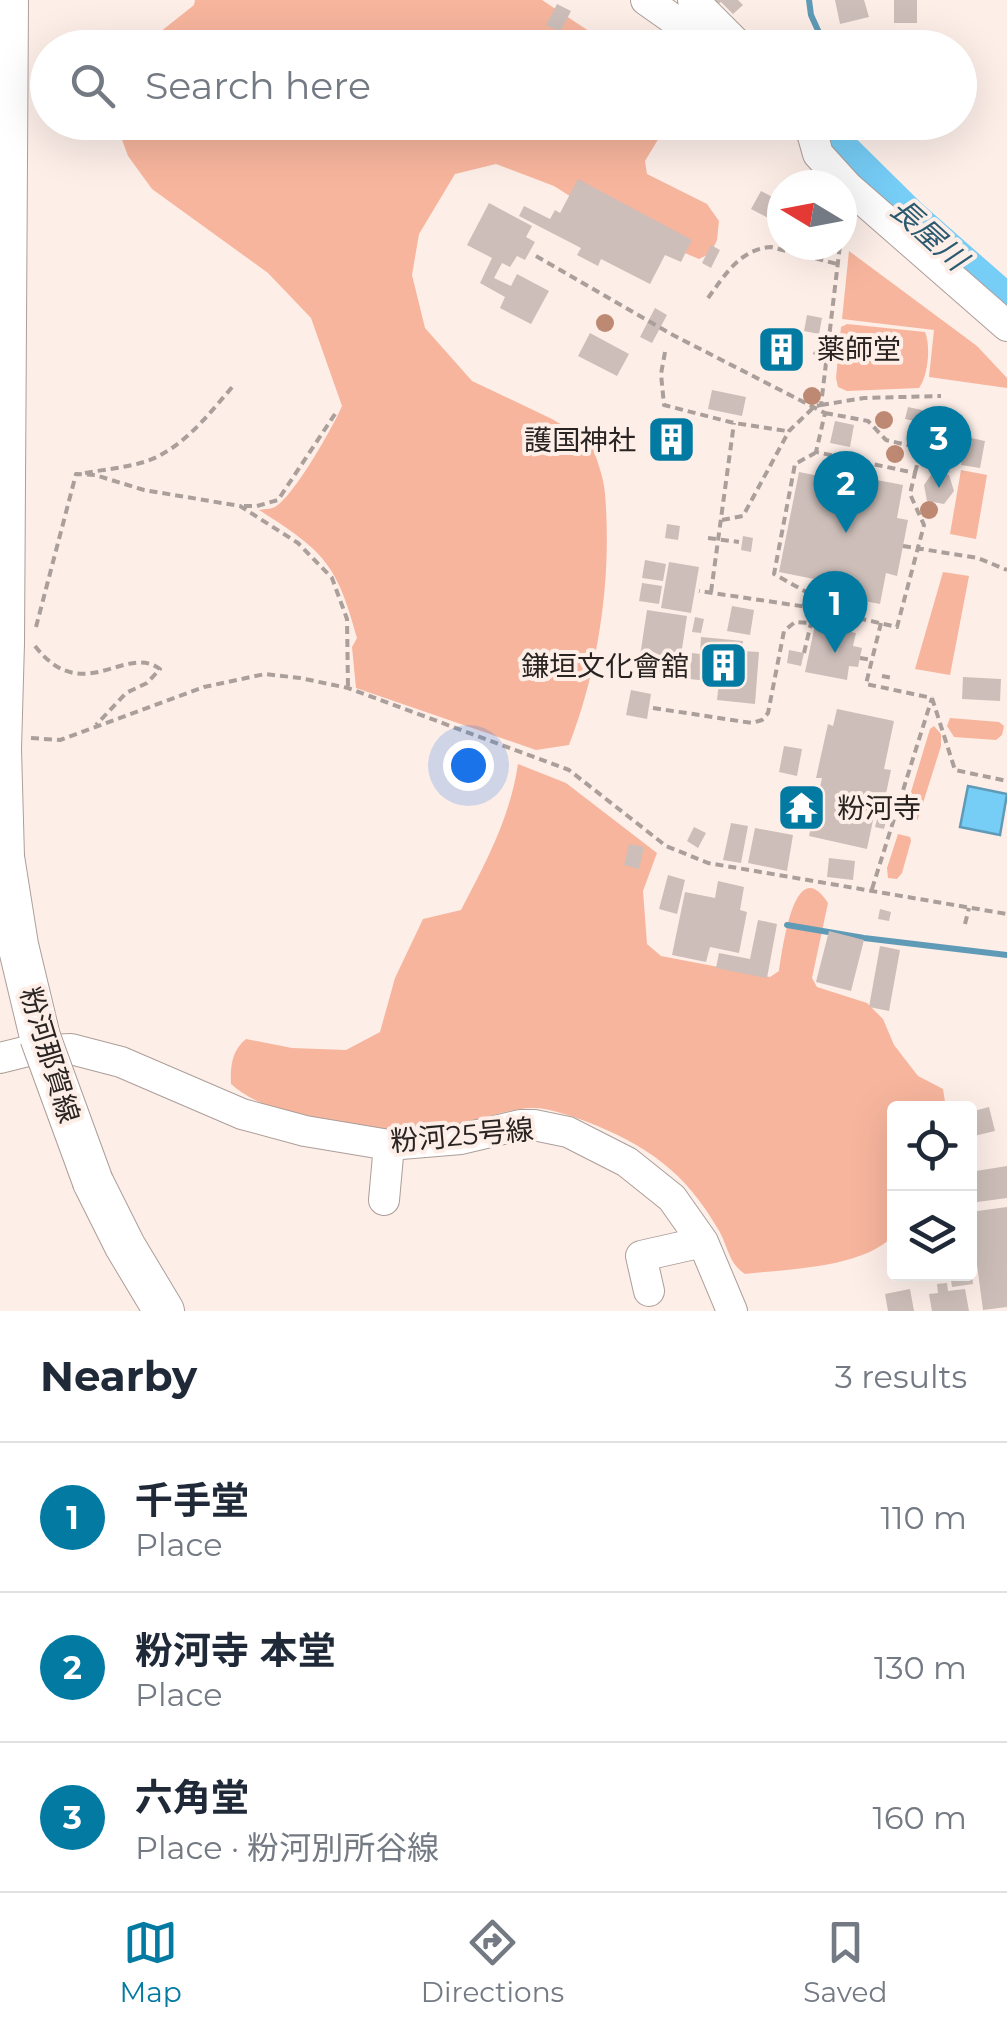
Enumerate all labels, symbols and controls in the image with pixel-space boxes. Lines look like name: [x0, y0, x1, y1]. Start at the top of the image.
search box: [30, 30, 977, 140]
icon: search: [65, 58, 120, 113]
text: Search here: [145, 62, 371, 109]
north arrow: [767, 170, 857, 260]
water label: 長屋川: [883, 190, 977, 280]
building icon: 薬師堂: [756, 323, 808, 375]
place label: 薬師堂: [817, 332, 901, 366]
pin: 3: [906, 406, 972, 488]
building icon: 護国神社: [645, 414, 697, 466]
place label: 護国神社: [524, 423, 636, 457]
pin: 2: [814, 450, 878, 533]
pin: 1: [802, 570, 868, 653]
building icon: 鎌垣文化會舘: [698, 640, 750, 692]
place label: 鎌垣文化會舘: [521, 649, 689, 683]
your location: [443, 740, 494, 791]
temple icon: 粉河寺: [776, 782, 828, 834]
place label: 粉河寺: [837, 791, 921, 825]
street label: 粉河那賀線: [13, 983, 87, 1127]
map controls: [887, 1101, 977, 1281]
button: locate: [887, 1101, 977, 1191]
street label: 粉河25号線: [389, 1112, 535, 1158]
button: layers: [887, 1191, 977, 1281]
text: Nearby: [40, 1350, 197, 1402]
text: 3 results: [835, 1357, 967, 1396]
text: 千手堂: [135, 1477, 249, 1524]
text: 1: [66, 1498, 79, 1537]
text: 110 m: [880, 1498, 967, 1537]
text: Place: [135, 1525, 223, 1564]
text: 粉河寺 本堂: [135, 1627, 336, 1674]
text: 2: [63, 1648, 82, 1687]
text: 130 m: [874, 1648, 967, 1687]
text: Place: [135, 1675, 223, 1714]
text: 六角堂: [135, 1774, 249, 1821]
text: 3: [63, 1798, 82, 1837]
text: 160 m: [872, 1798, 967, 1837]
text: Place · 粉河別所谷線: [135, 1828, 439, 1867]
tab: Map: [120, 1915, 182, 2009]
tab: Directions: [421, 1915, 564, 2009]
tab: Saved: [803, 1915, 887, 2009]

